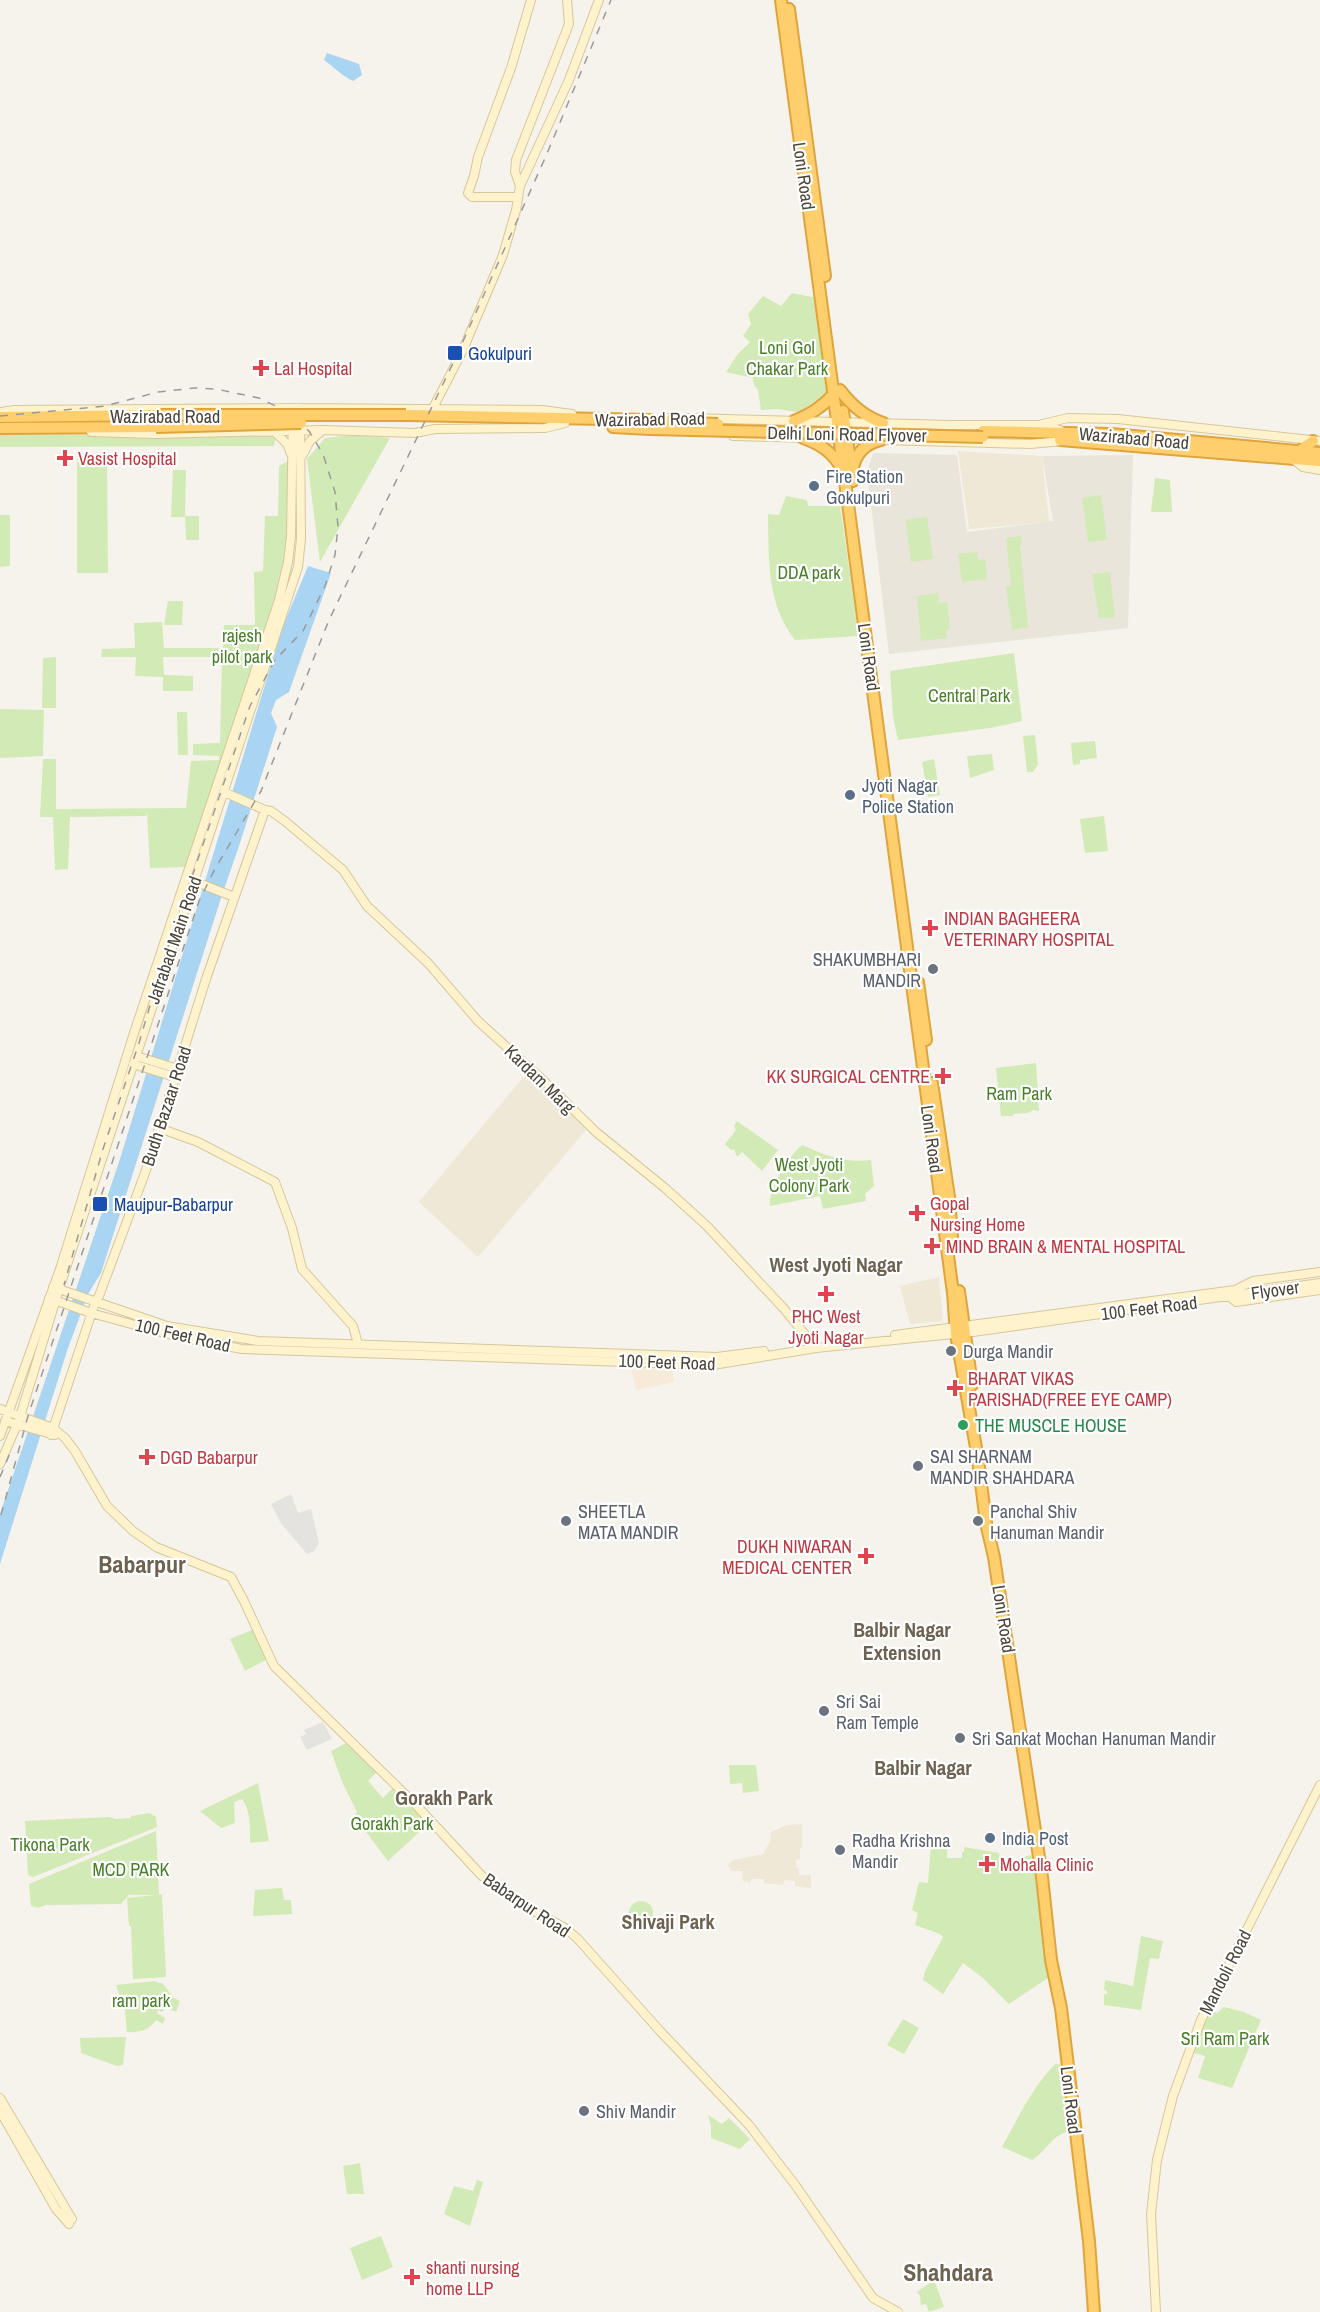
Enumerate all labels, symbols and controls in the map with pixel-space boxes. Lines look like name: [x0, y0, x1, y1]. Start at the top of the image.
street label: Loni Road: [787, 141, 821, 211]
park label: Loni Gol Chakar Park: [746, 335, 829, 381]
place label: Gokulpuri: [468, 341, 532, 366]
marker: Gokulpuri: [446, 344, 464, 362]
place label: Lal Hospital: [274, 356, 352, 381]
marker: Lal Hospital: [252, 359, 270, 377]
street label: Wazirabad Road: [110, 404, 220, 429]
street label: Wazirabad Road: [595, 406, 705, 432]
street label: Delhi Loni Road Flyover: [767, 420, 927, 448]
street label: Wazirabad Road: [1078, 421, 1190, 455]
place label: Vasist Hospital: [78, 446, 176, 471]
marker: Vasist Hospital: [56, 449, 74, 467]
place label: Fire Station Gokulpuri: [826, 464, 903, 510]
marker: Fire Station Gokulpuri: [807, 479, 821, 493]
park label: DDA park: [777, 560, 841, 585]
street label: Loni Road: [852, 622, 886, 692]
park label: rajesh pilot park: [212, 623, 273, 669]
park label: Central Park: [928, 683, 1011, 708]
place label: Jyoti Nagar Police Station: [862, 773, 954, 819]
marker: Jyoti Nagar Police Station: [843, 788, 857, 802]
street label: Jafrabad Main Road: [140, 873, 208, 1007]
place label: INDIAN BAGHEERA VETERINARY HOSPITAL: [944, 906, 1114, 952]
marker: INDIAN BAGHEERA VETERINARY HOSPITAL: [921, 919, 939, 937]
place label: SHAKUMBHARI MANDIR: [813, 947, 921, 993]
marker: SHAKUMBHARI MANDIR: [926, 962, 940, 976]
street label: Kardam Marg: [499, 1039, 581, 1120]
street label: Budh Bazaar Road: [135, 1043, 197, 1169]
place label: KK SURGICAL CENTRE: [767, 1064, 930, 1089]
marker: KK SURGICAL CENTRE: [934, 1067, 952, 1085]
park label: Ram Park: [986, 1081, 1052, 1106]
street label: Loni Road: [915, 1104, 949, 1174]
park label: West Jyoti Colony Park: [769, 1152, 850, 1198]
place label: Gopal Nursing Home: [930, 1191, 1025, 1237]
place label: Maujpur-Babarpur: [114, 1192, 233, 1217]
marker: Maujpur-Babarpur: [91, 1195, 109, 1213]
marker: Gopal Nursing Home: [908, 1204, 926, 1222]
place label: MIND BRAIN & MENTAL HOSPITAL: [946, 1234, 1185, 1259]
marker: MIND BRAIN & MENTAL HOSPITAL: [923, 1237, 941, 1255]
district label: West Jyoti Nagar: [770, 1251, 903, 1278]
street label: Flyover: [1249, 1274, 1301, 1306]
marker: PHC West Jyoti Nagar: [817, 1285, 835, 1303]
street label: 100 Feet Road: [1099, 1290, 1199, 1326]
place label: PHC West Jyoti Nagar: [788, 1304, 864, 1350]
street label: 100 Feet Road: [133, 1312, 233, 1358]
place label: Durga Mandir: [963, 1339, 1053, 1364]
marker: Durga Mandir: [944, 1344, 958, 1358]
street label: 100 Feet Road: [618, 1348, 716, 1376]
place label: BHARAT VIKAS PARISHAD(FREE EYE CAMP): [968, 1366, 1172, 1412]
marker: BHARAT VIKAS PARISHAD(FREE EYE CAMP): [946, 1379, 964, 1397]
place label: THE MUSCLE HOUSE: [975, 1413, 1127, 1438]
marker: THE MUSCLE HOUSE: [956, 1418, 970, 1432]
place label: SAI SHARNAM MANDIR SHAHDARA: [930, 1444, 1074, 1490]
place label: DGD Babarpur: [160, 1445, 258, 1470]
marker: DGD Babarpur: [138, 1448, 156, 1466]
marker: SAI SHARNAM MANDIR SHAHDARA: [911, 1459, 925, 1473]
place label: SHEETLA MATA MANDIR: [578, 1499, 679, 1545]
place label: Panchal Shiv Hanuman Mandir: [990, 1499, 1104, 1545]
marker: SHEETLA MATA MANDIR: [559, 1514, 573, 1528]
marker: Panchal Shiv Hanuman Mandir: [971, 1514, 985, 1528]
place label: DUKH NIWARAN MEDICAL CENTER: [722, 1534, 852, 1580]
marker: DUKH NIWARAN MEDICAL CENTER: [857, 1547, 875, 1565]
district label: Babarpur: [98, 1548, 186, 1580]
street label: Loni Road: [986, 1583, 1022, 1655]
district label: Balbir Nagar Extension: [853, 1616, 951, 1666]
place label: Sri Sai Ram Temple: [836, 1689, 919, 1735]
marker: Sri Sai Ram Temple: [817, 1704, 831, 1718]
place label: Sri Sankat Mochan Hanuman Mandir: [972, 1726, 1216, 1751]
marker: Sri Sankat Mochan Hanuman Mandir: [953, 1731, 967, 1745]
district label: Balbir Nagar: [874, 1754, 972, 1781]
district label: Gorakh Park: [395, 1784, 494, 1811]
park label: Gorakh Park: [351, 1811, 434, 1836]
place label: India Post: [1002, 1826, 1068, 1851]
place label: Radha Krishna Mandir: [852, 1828, 950, 1874]
marker: India Post: [983, 1831, 997, 1845]
park label: Tikona Park: [10, 1832, 90, 1857]
marker: Radha Krishna Mandir: [833, 1843, 847, 1857]
place label: Mohalla Clinic: [1000, 1852, 1094, 1877]
marker: Mohalla Clinic: [978, 1855, 996, 1873]
park label: MCD PARK: [93, 1857, 170, 1882]
street label: Babarpur Road: [479, 1867, 575, 1943]
district label: Shivaji Park: [622, 1908, 715, 1935]
street label: Mandoli Road: [1193, 1925, 1257, 2019]
park label: ram park: [112, 1988, 171, 2013]
park label: Sri Ram Park: [1181, 2026, 1270, 2051]
street label: Loni Road: [1054, 2065, 1088, 2135]
place label: Shiv Mandir: [596, 2099, 676, 2124]
marker: Shiv Mandir: [577, 2104, 591, 2118]
place label: shanti nursing home LLP: [426, 2255, 520, 2301]
district label: Shahdara: [903, 2256, 993, 2288]
marker: shanti nursing home LLP: [403, 2268, 421, 2286]

